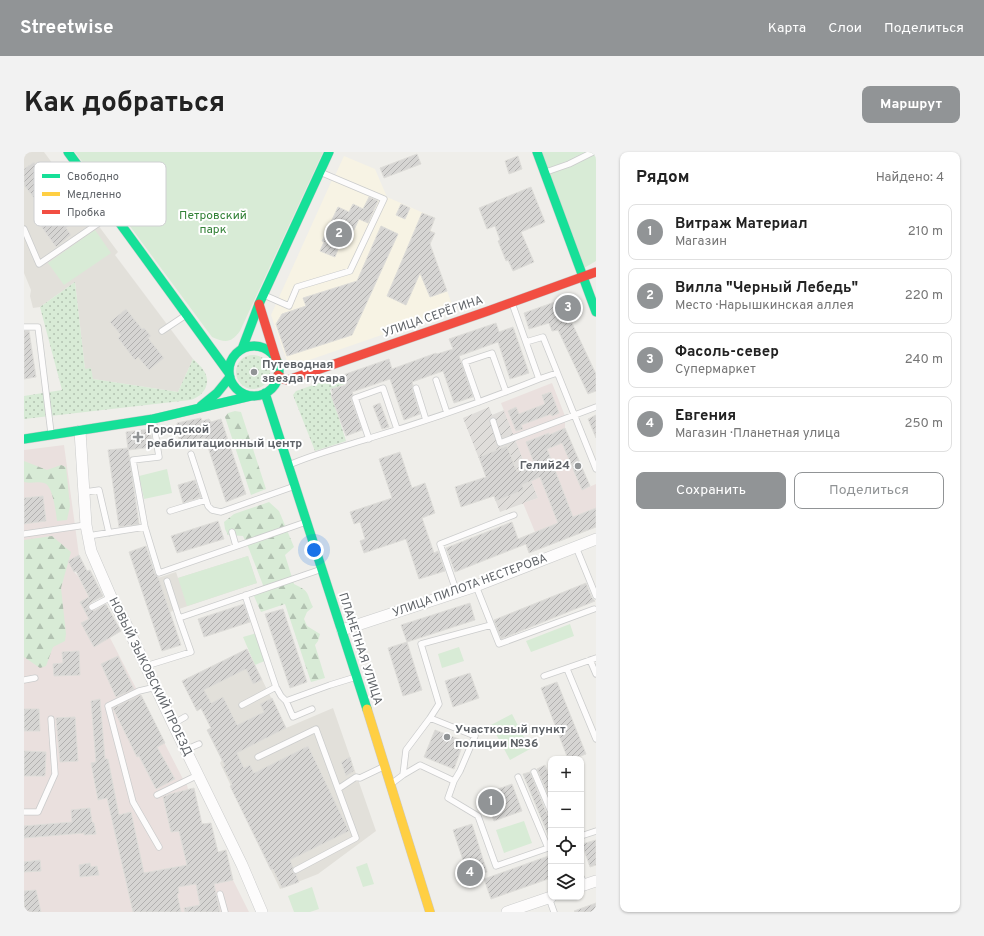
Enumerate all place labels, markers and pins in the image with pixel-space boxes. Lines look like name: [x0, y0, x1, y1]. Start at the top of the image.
pin: 2: [326, 219, 352, 249]
pin: 3: [555, 293, 581, 323]
place label: Путеводная звезда гусара: [262, 357, 346, 387]
marker: Путеводная звезда гусара: [249, 367, 259, 377]
place label: Городской реабилитационный центр: [147, 422, 302, 452]
marker: Городской реабилитационный центр: [132, 431, 144, 443]
place label: Гелий24: [520, 458, 570, 474]
marker: Гелий24: [573, 461, 583, 471]
place label: Участковый пункт полиции №36: [455, 722, 566, 752]
marker: Участковый пункт полиции №36: [442, 732, 452, 742]
pin: 1: [478, 787, 504, 817]
pin: 4: [457, 858, 483, 888]

